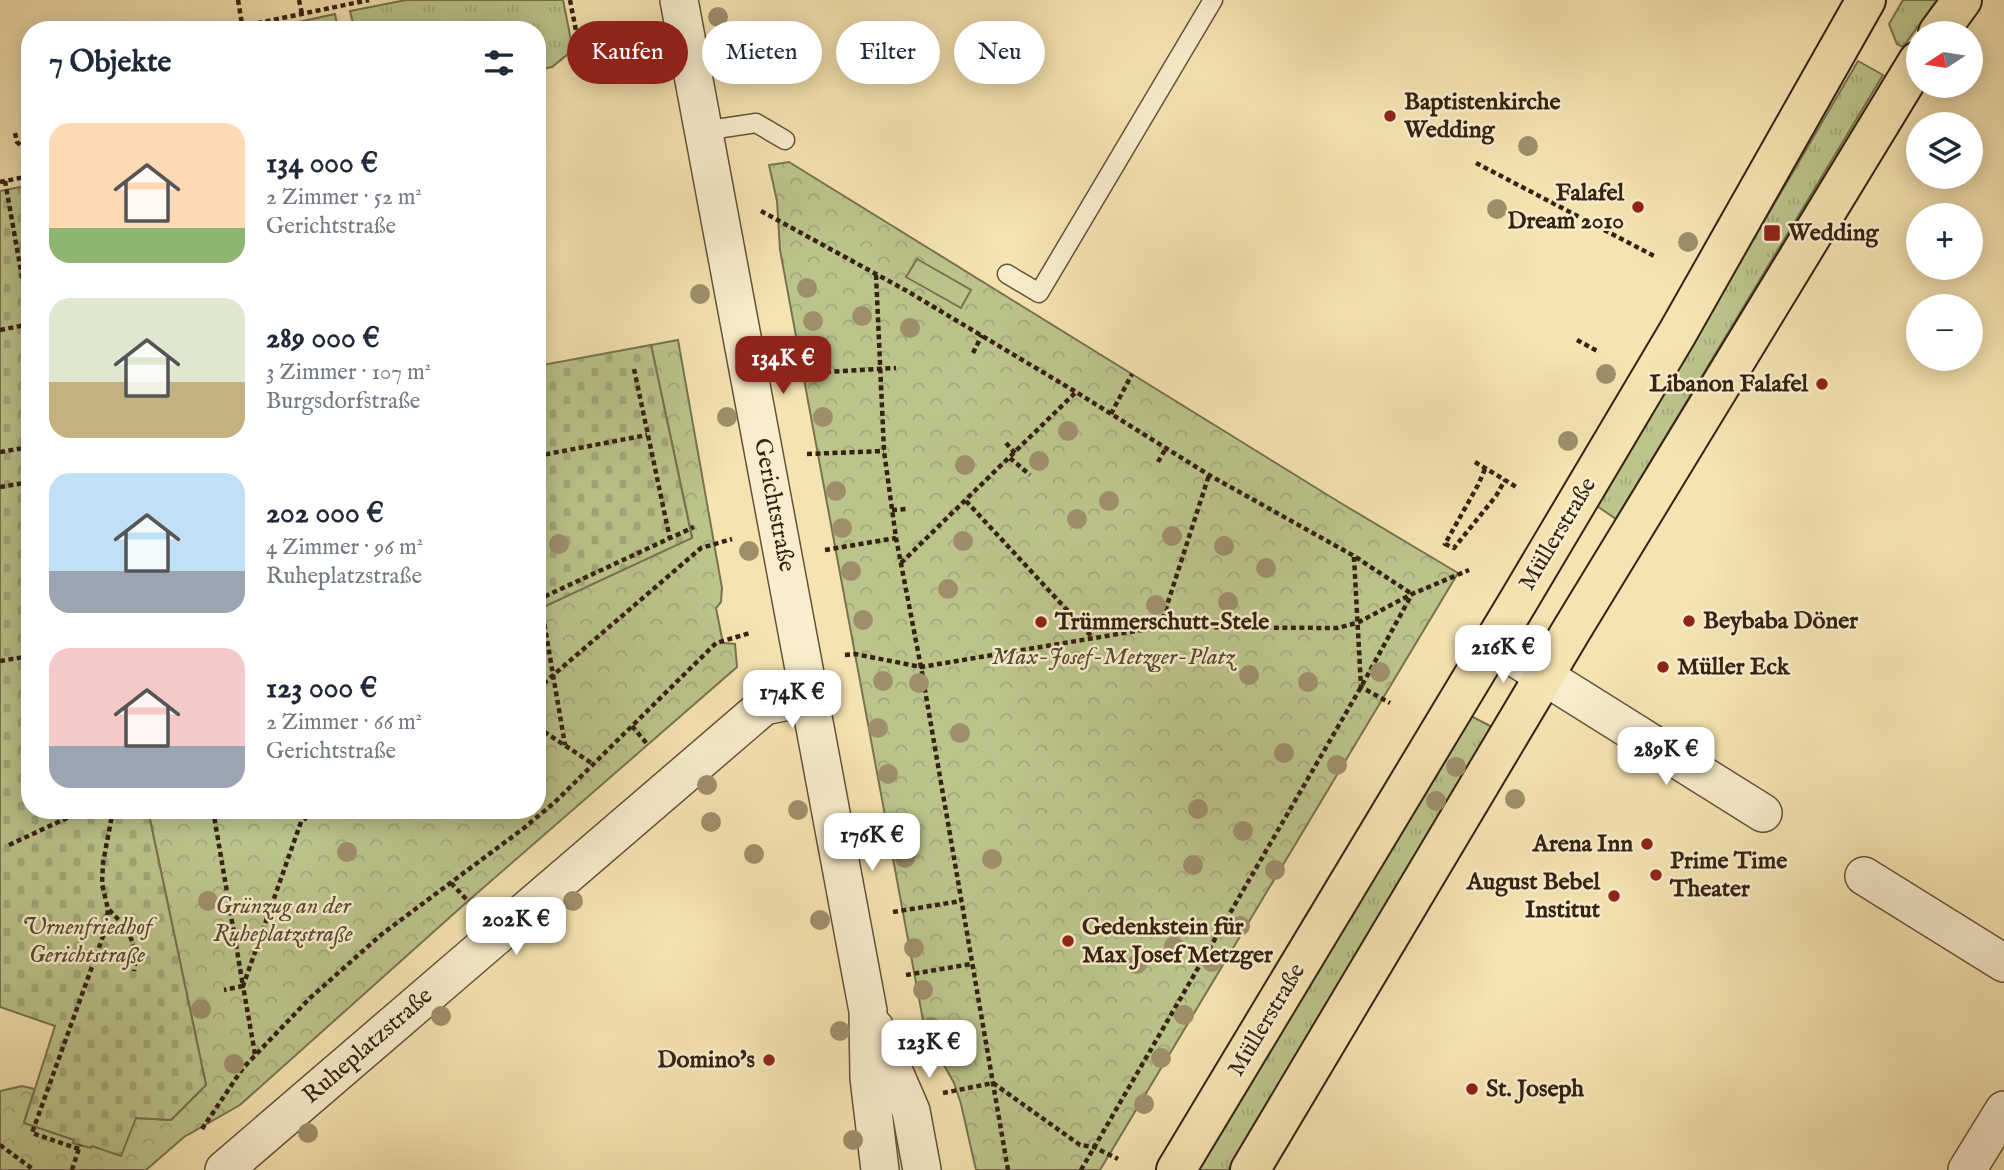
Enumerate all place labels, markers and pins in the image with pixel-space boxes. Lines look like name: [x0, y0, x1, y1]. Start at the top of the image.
place label: Baptistenkirche Wedding: [1403, 87, 1561, 146]
marker: Baptistenkirche Wedding: [1382, 108, 1398, 124]
place label: Falafel Dream 2010: [1507, 178, 1624, 237]
marker: Falafel Dream 2010: [1630, 199, 1646, 215]
place label: Wedding: [1787, 218, 1879, 249]
marker: Wedding: [1762, 223, 1782, 243]
pin: 134K €: [726, 336, 840, 396]
place label: Libanon Falafel: [1649, 369, 1808, 400]
marker: Libanon Falafel: [1814, 376, 1830, 392]
place label: Beybaba Döner: [1703, 606, 1858, 637]
place label: Trümmerschutt-Stele: [1054, 607, 1269, 638]
marker: Beybaba Döner: [1681, 613, 1697, 629]
marker: Trümmerschutt-Stele: [1033, 614, 1049, 630]
pin: 216K €: [1446, 626, 1560, 685]
place label: Müller Eck: [1677, 652, 1791, 683]
marker: Müller Eck: [1655, 659, 1671, 675]
pin: 174K €: [735, 670, 849, 730]
pin: 289K €: [1609, 728, 1723, 787]
pin: 176K €: [815, 814, 929, 873]
place label: Arena Inn: [1532, 829, 1633, 860]
marker: Arena Inn: [1639, 836, 1655, 852]
place label: Prime Time Theater: [1669, 846, 1787, 905]
place label: August Bebel Institut: [1466, 867, 1601, 926]
marker: Prime Time Theater: [1648, 867, 1664, 883]
marker: August Bebel Institut: [1606, 888, 1622, 904]
pin: 202K €: [459, 898, 573, 957]
place label: Gedenkstein für Max Josef Metzger: [1082, 912, 1273, 971]
marker: Gedenkstein für Max Josef Metzger: [1060, 933, 1076, 949]
pin: 123K €: [872, 1020, 986, 1080]
place label: Domino's: [657, 1045, 756, 1076]
marker: Domino's: [761, 1052, 777, 1068]
place label: St. Joseph: [1486, 1074, 1584, 1105]
marker: St. Joseph: [1464, 1081, 1480, 1097]

